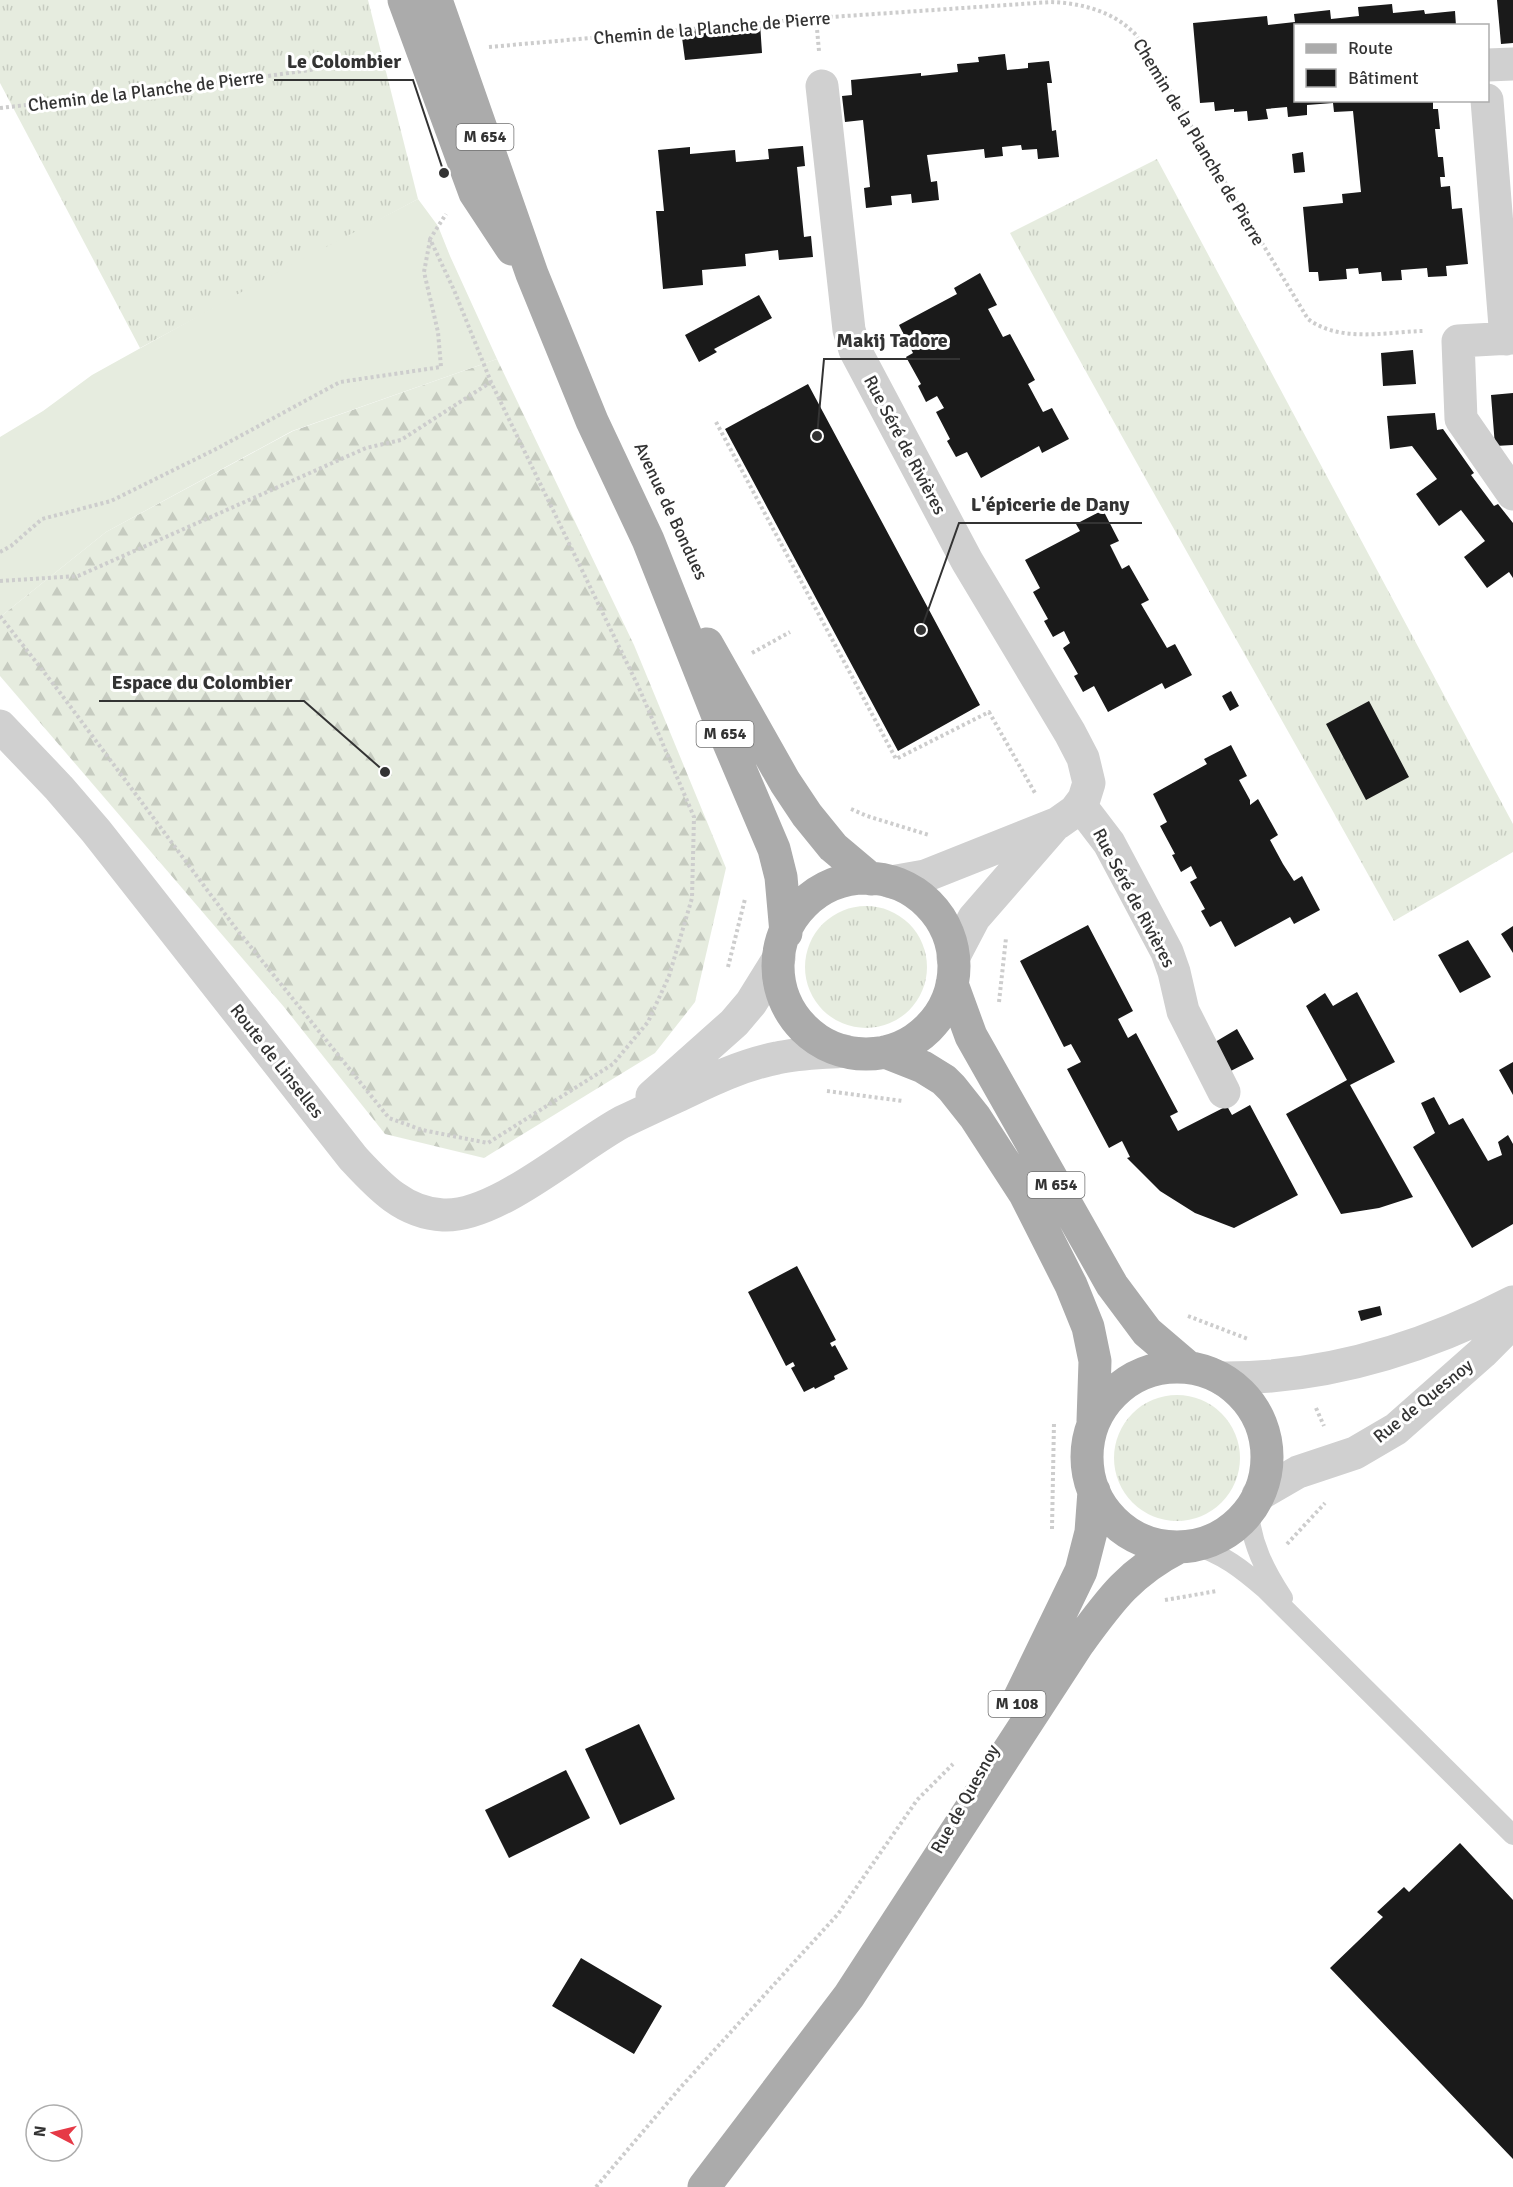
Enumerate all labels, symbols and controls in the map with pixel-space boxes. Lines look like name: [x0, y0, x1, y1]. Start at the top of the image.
street label: Chemin de la Planche de Pierre: [593, 7, 831, 49]
legend: [1294, 24, 1489, 102]
street label: Chemin de la Planche de Pierre: [1128, 34, 1270, 250]
text: Route: [1348, 37, 1393, 59]
callout: Le Colombier: [274, 42, 413, 80]
text: Le Colombier: [287, 49, 401, 74]
street label: Chemin de la Planche de Pierre: [27, 66, 265, 116]
text: Bâtiment: [1348, 67, 1419, 89]
road number: M 654: [456, 124, 514, 150]
callout: Makij Tadore: [824, 321, 960, 359]
text: Makij Tadore: [836, 328, 948, 353]
street label: Rue Séré de Rivières: [859, 372, 951, 518]
street label: Avenue de Bondues: [630, 439, 713, 583]
callout: L'épicerie de Dany: [959, 485, 1142, 523]
text: L'épicerie de Dany: [971, 492, 1129, 517]
callout: Espace du Colombier: [99, 663, 304, 701]
text: Espace du Colombier: [112, 670, 292, 695]
road number: M 654: [696, 721, 754, 747]
street label: Rue Séré de Rivières: [1088, 825, 1180, 971]
street label: Route de Linselles: [226, 999, 329, 1123]
road number: M 654: [1028, 1172, 1084, 1198]
street label: Rue de Quesnoy: [1369, 1354, 1478, 1448]
road number: M 108: [988, 1691, 1046, 1717]
street label: Rue de Quesnoy: [926, 1740, 1004, 1857]
north arrow: [24, 2103, 84, 2163]
text: N: [30, 2125, 51, 2138]

